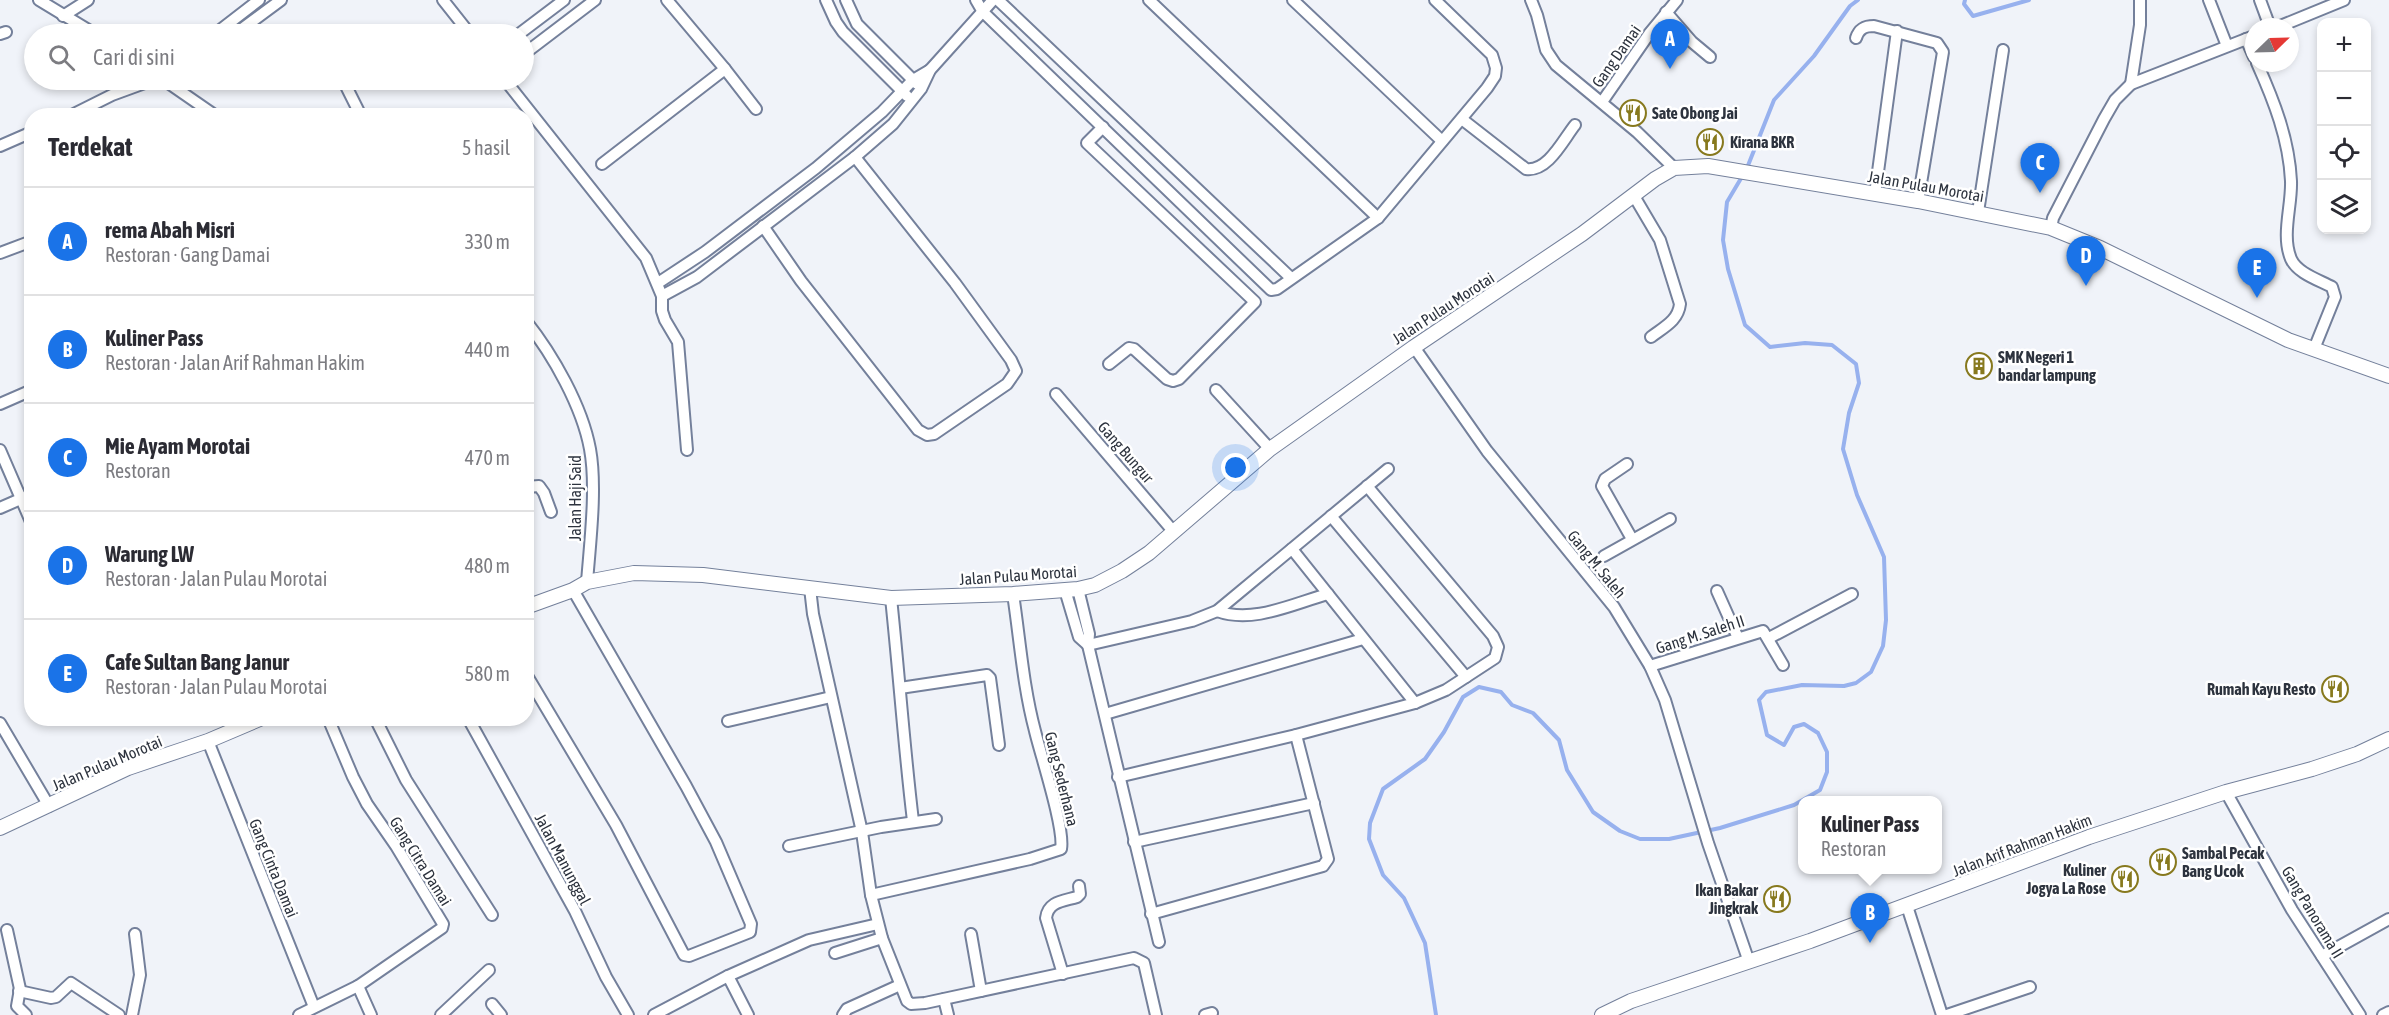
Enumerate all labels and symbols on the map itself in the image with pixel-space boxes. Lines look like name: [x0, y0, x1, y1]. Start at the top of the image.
north arrow: [2245, 18, 2299, 72]
pin: A: [1650, 20, 1690, 69]
street label: Gang Damai: [1588, 21, 1645, 91]
restaurant icon: Sate Obong Jai: [1618, 98, 1648, 128]
place label: Sate Obong Jai: [1652, 104, 1738, 122]
restaurant icon: Kirana BKR: [1695, 127, 1725, 157]
place label: Kirana BKR: [1730, 133, 1794, 151]
pin: C: [2020, 144, 2060, 193]
street label: Jalan Pulau Morotai: [1867, 167, 1985, 205]
pin: D: [2066, 236, 2106, 286]
pin: E: [2238, 248, 2276, 298]
street label: Jalan Pulau Morotai: [1389, 268, 1497, 348]
place label: SMK Negeri 1 bandar lampung: [1998, 348, 2096, 384]
building icon: SMK Negeri 1 bandar lampung: [1964, 351, 1994, 381]
street label: Gang Bungur: [1094, 418, 1158, 487]
your location: [1221, 453, 1250, 482]
street label: Jalan Haji Said: [566, 455, 585, 541]
street label: Gang M. Saleh: [1563, 527, 1630, 602]
street label: Jalan Pulau Morotai: [959, 562, 1077, 588]
street label: Gang M. Saleh II: [1653, 611, 1747, 658]
restaurant icon: Rumah Kayu Resto: [2320, 674, 2350, 704]
place label: Rumah Kayu Resto: [2207, 680, 2316, 698]
street label: Gang Sederhana: [1041, 730, 1082, 828]
street label: Jalan Pulau Morotai: [49, 732, 165, 794]
street label: Jalan Manunggal: [531, 810, 595, 909]
street label: Jalan Arif Rahman Hakim: [1950, 810, 2094, 880]
street label: Gang Citra Damai: [386, 813, 455, 909]
street label: Gang Cinta Damai: [245, 816, 302, 920]
place label: Sambal Pecak Bang Ucok: [2182, 844, 2265, 880]
restaurant icon: Sambal Pecak Bang Ucok: [2148, 847, 2178, 877]
place label: Kuliner Jogya La Rose: [2025, 861, 2106, 897]
street label: Gang Panorama II: [2278, 863, 2348, 962]
restaurant icon: Kuliner Jogya La Rose: [2110, 864, 2140, 894]
place label: Ikan Bakar Jingkrak: [1695, 881, 1759, 917]
restaurant icon: Ikan Bakar Jingkrak: [1762, 884, 1792, 914]
pin: B: [1850, 894, 1890, 943]

